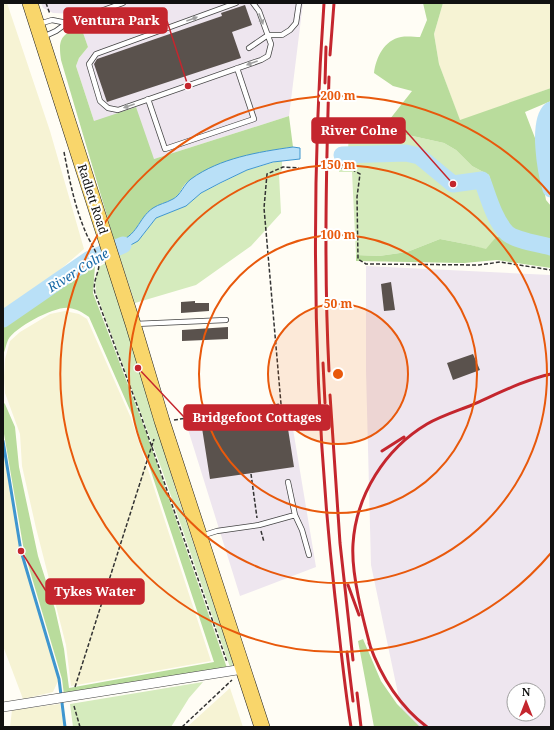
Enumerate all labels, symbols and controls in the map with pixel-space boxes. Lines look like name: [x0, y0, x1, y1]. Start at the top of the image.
callout: Ventura Park: [64, 8, 167, 33]
text: Ventura Park: [72, 11, 160, 29]
one-way arrow: [259, 13, 265, 25]
one-way arrow: [186, 15, 198, 21]
one-way arrow: [245, 60, 257, 66]
text: 200 m: [320, 87, 356, 104]
one-way arrow: [123, 103, 135, 109]
callout: River Colne: [312, 118, 405, 143]
text: River Colne: [321, 121, 397, 139]
text: 150 m: [320, 156, 356, 173]
street label: Radlett Road: [74, 162, 113, 237]
text: 100 m: [320, 226, 356, 243]
water label: River Colne: [43, 244, 113, 297]
text: 50 m: [324, 295, 352, 312]
centre of rings: [331, 367, 345, 381]
callout: Bridgefoot Cottages: [184, 405, 330, 430]
text: Bridgefoot Cottages: [192, 408, 322, 426]
callout: Tykes Water: [46, 579, 144, 604]
text: Tykes Water: [54, 582, 136, 600]
north arrow: [506, 682, 546, 722]
text: N: [522, 684, 531, 699]

